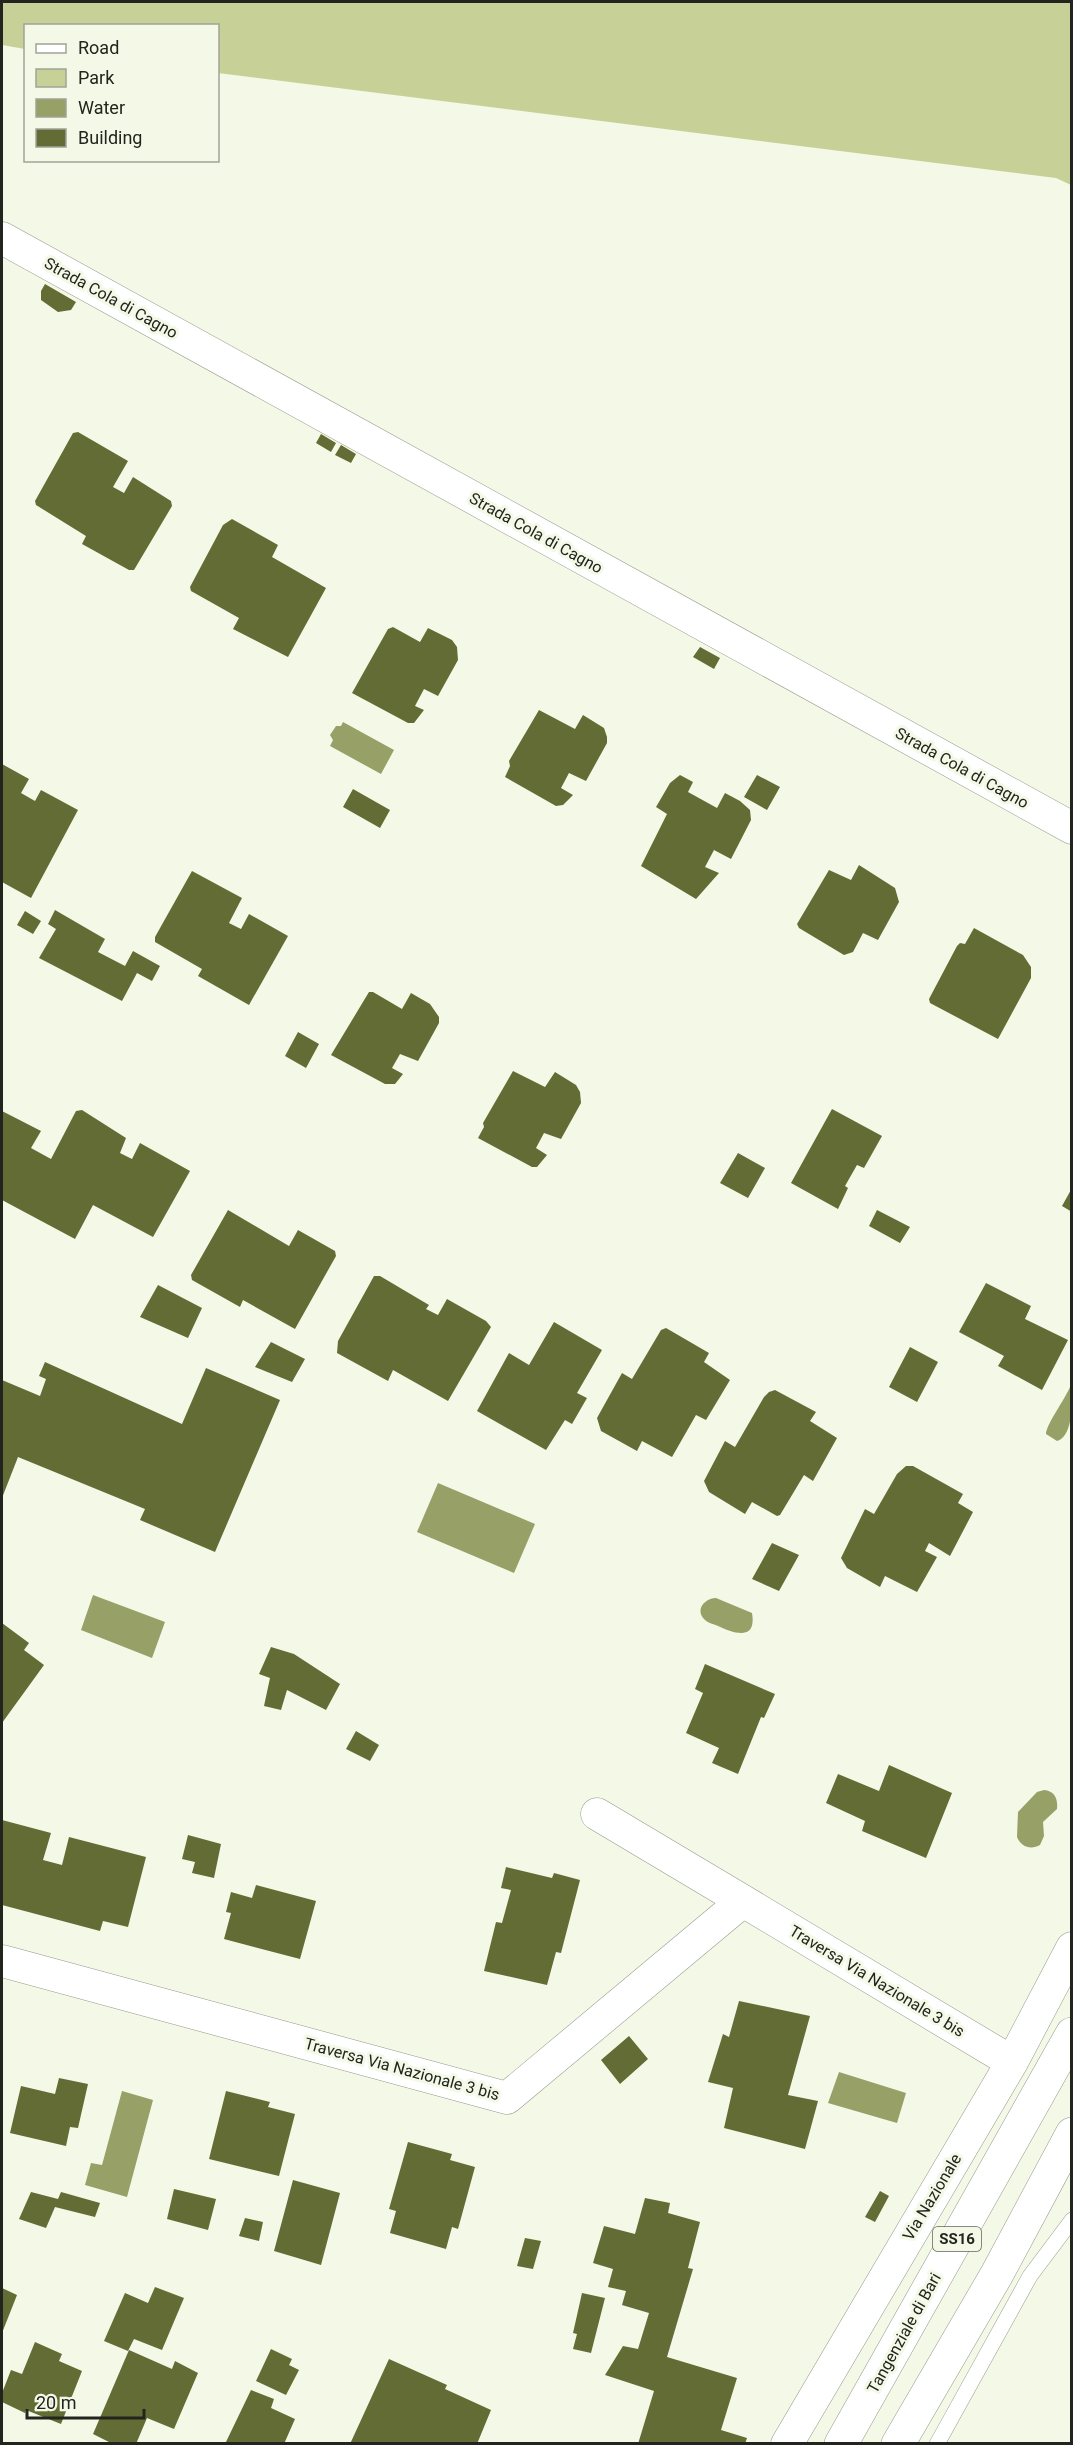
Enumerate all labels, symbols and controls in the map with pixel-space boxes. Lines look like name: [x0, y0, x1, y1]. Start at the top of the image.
legend: [24, 24, 219, 162]
text: Road: [78, 37, 119, 58]
text: Park: [78, 67, 115, 88]
text: Water: [78, 97, 125, 118]
text: Building: [78, 127, 142, 148]
street label: Strada Cola di Cagno: [41, 254, 181, 342]
street label: Strada Cola di Cagno: [466, 489, 606, 577]
street label: Strada Cola di Cagno: [892, 724, 1032, 812]
street label: Traversa Via Nazionale 3 bis: [786, 1921, 968, 2041]
street label: Traversa Via Nazionale 3 bis: [302, 2034, 502, 2104]
street label: Via Nazionale: [899, 2150, 965, 2244]
road number: SS16: [933, 2227, 981, 2251]
street label: Tangenziale di Bari: [863, 2270, 945, 2396]
scale bar: [27, 2382, 144, 2420]
text: 20 m: [36, 2392, 76, 2413]

